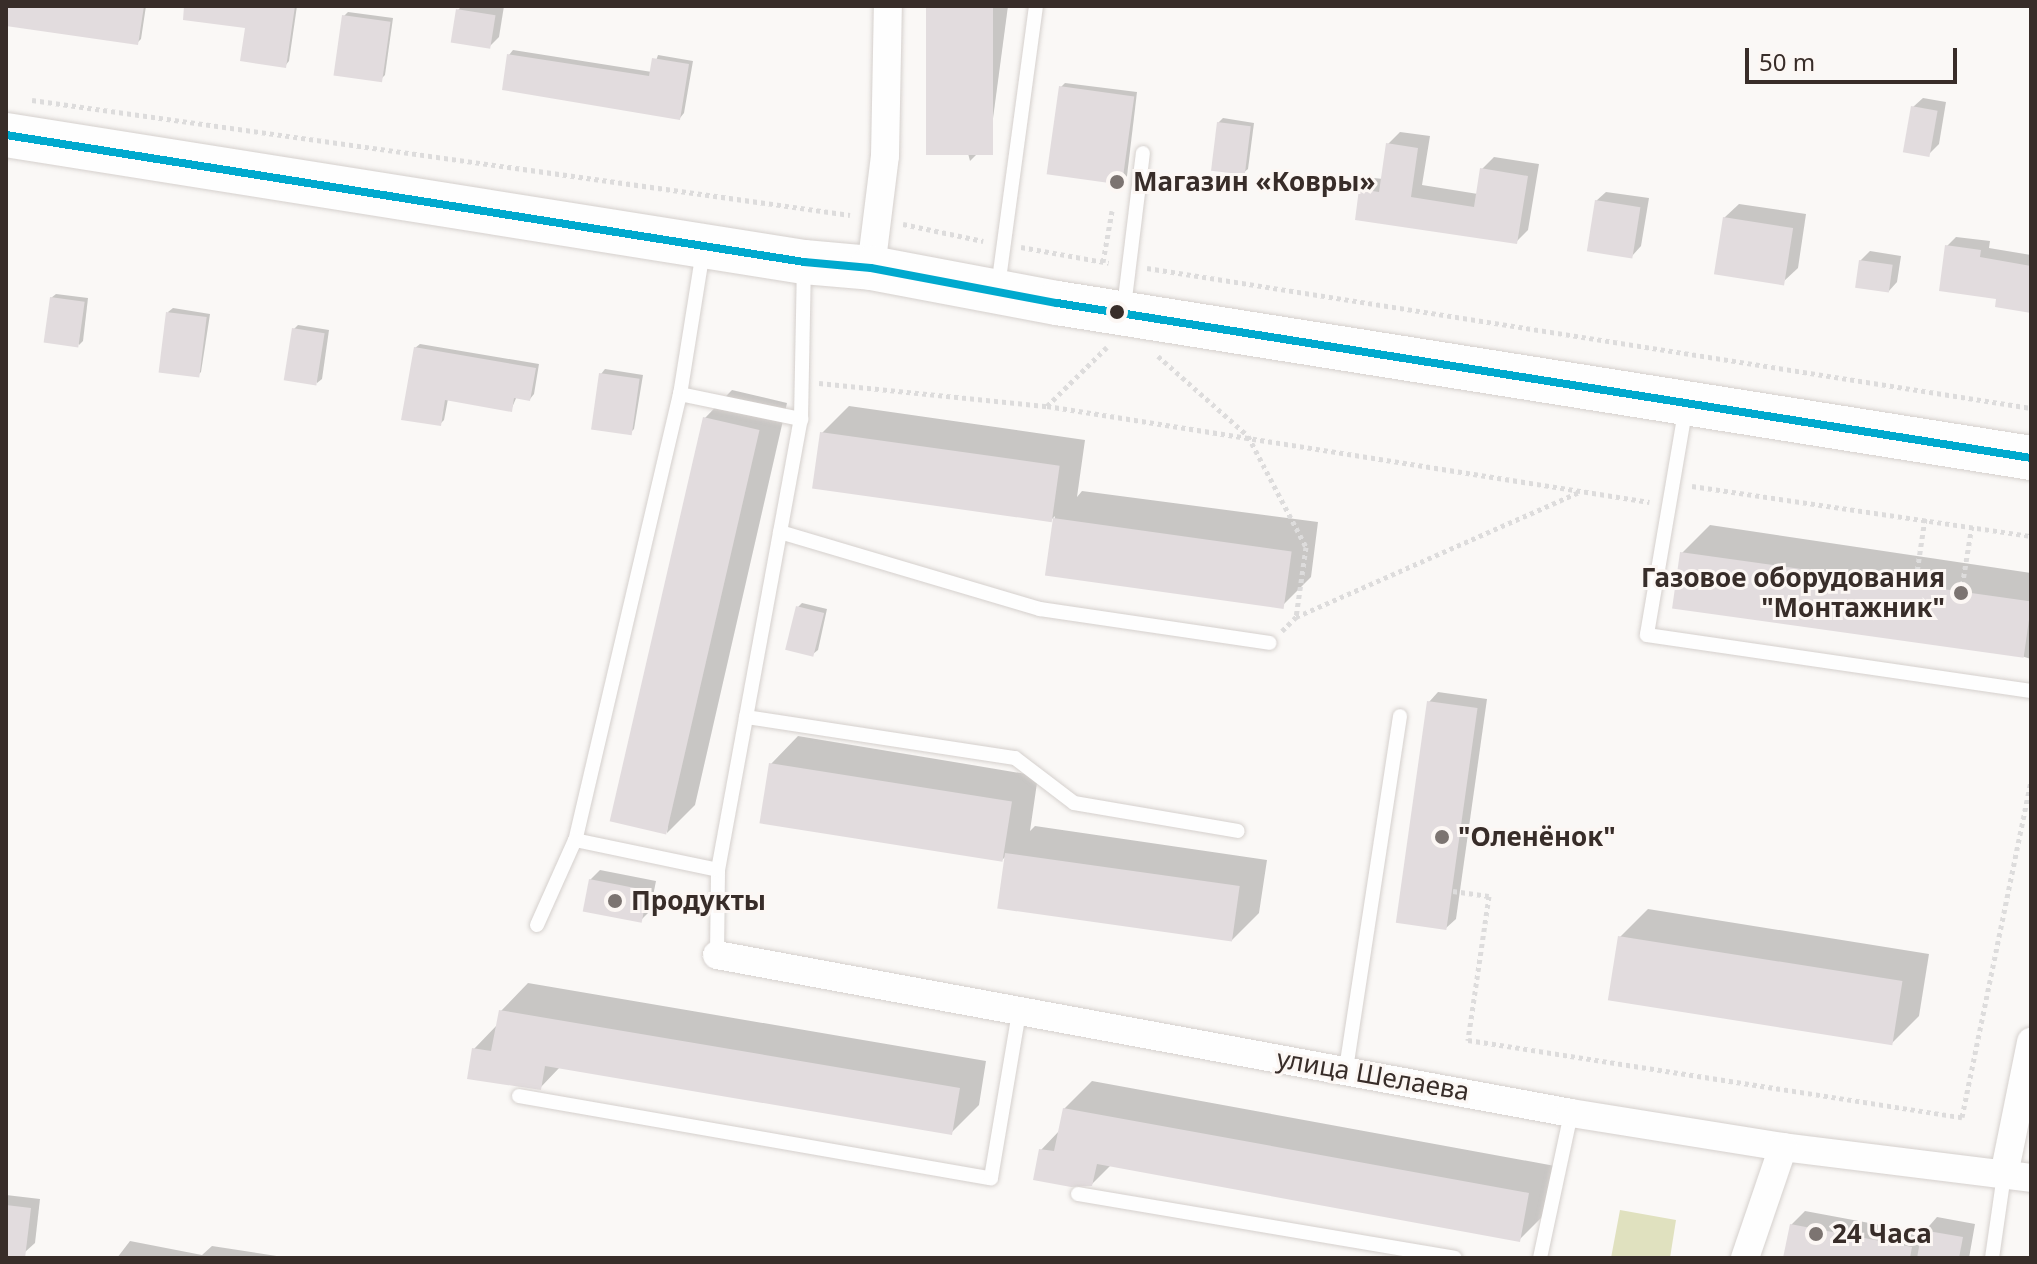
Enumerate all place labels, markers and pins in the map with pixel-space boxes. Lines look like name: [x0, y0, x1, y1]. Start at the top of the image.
place label: Магазин «Ковры»: [1133, 166, 1375, 198]
marker: Магазин «Ковры»: [1108, 173, 1126, 191]
unlabelled marker: [1109, 304, 1125, 320]
place label: Газовое оборудования "Монтажник": [1641, 562, 1945, 624]
marker: Газовое оборудования "Монтажник": [1952, 584, 1970, 602]
place label: "Оленёнок": [1458, 821, 1616, 853]
marker: "Оленёнок": [1433, 828, 1451, 846]
place label: Продукты: [631, 885, 766, 917]
marker: Продукты: [606, 892, 624, 910]
place label: 24 Часа: [1832, 1218, 1932, 1250]
marker: 24 Часа: [1807, 1225, 1825, 1243]

